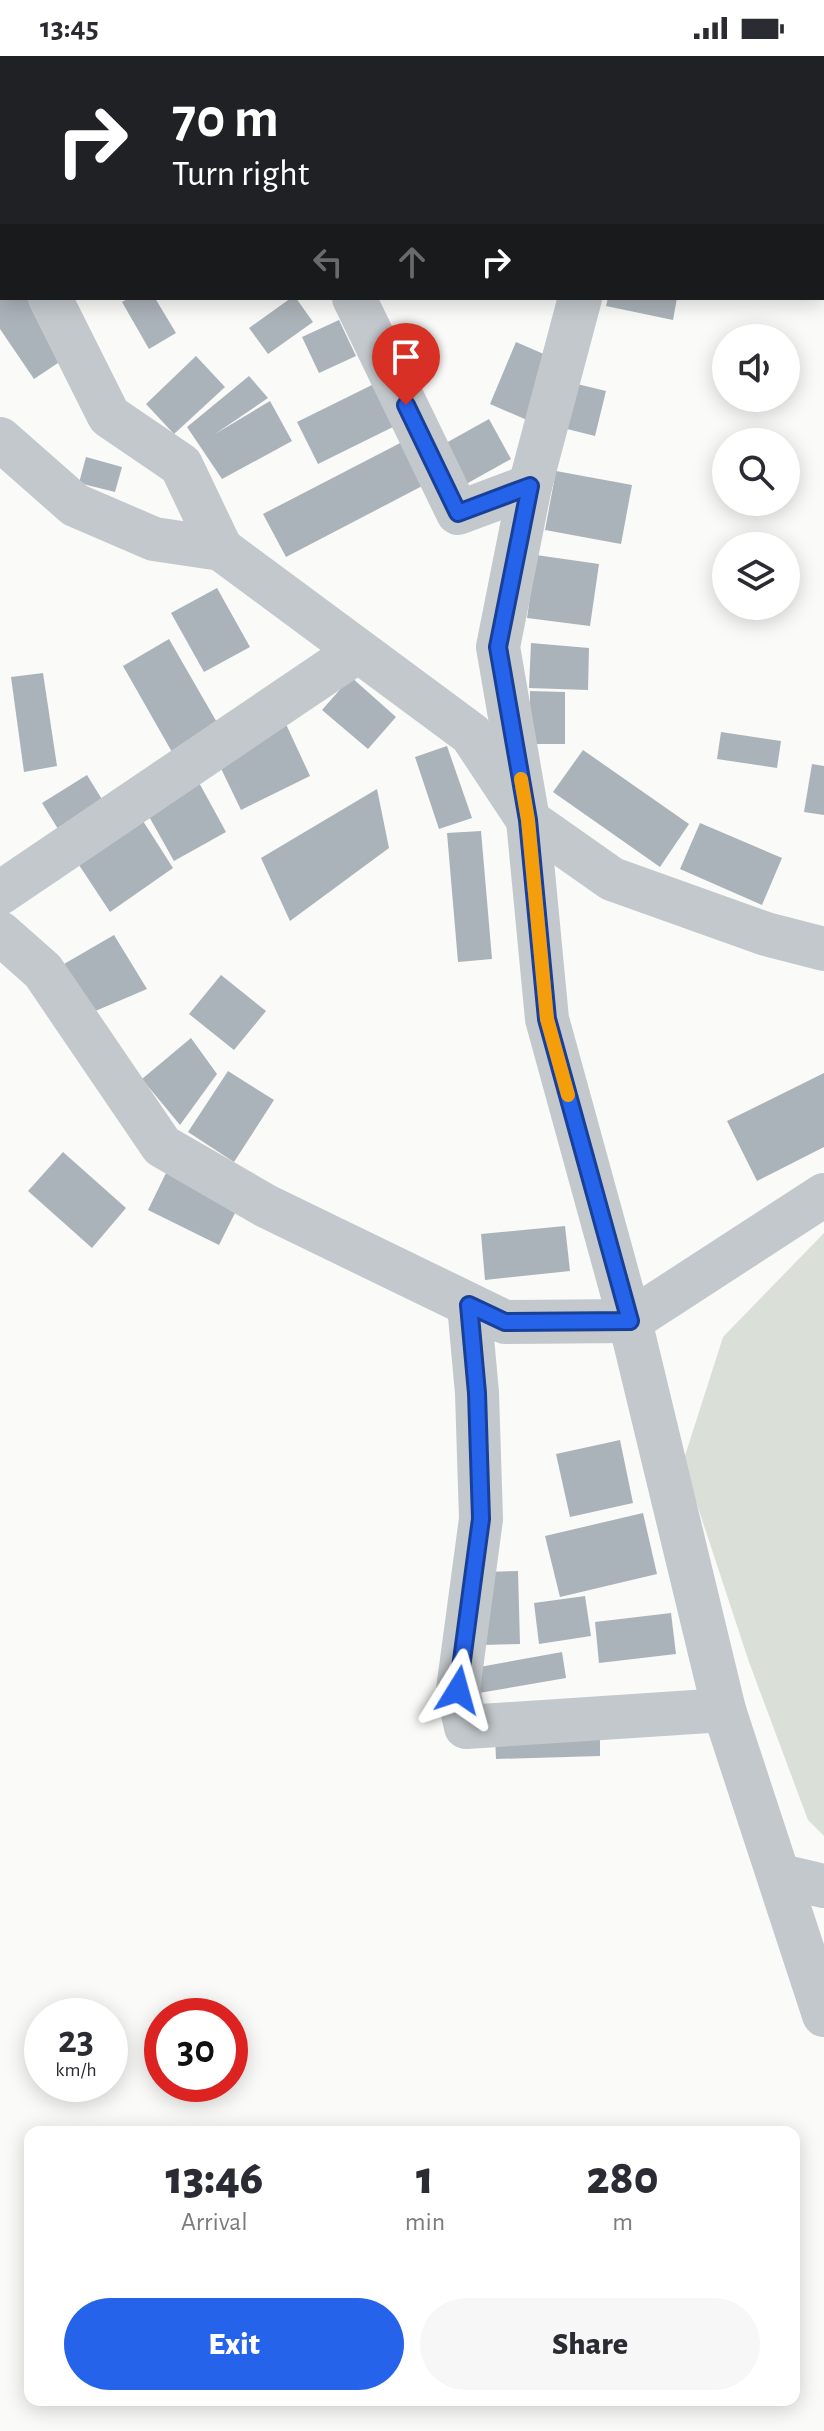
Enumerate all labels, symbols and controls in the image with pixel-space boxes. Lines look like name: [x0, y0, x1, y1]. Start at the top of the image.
text: 13:45: [40, 13, 99, 43]
icon: right: [40, 88, 144, 192]
text: 70 m: [172, 91, 279, 147]
text: Turn right: [172, 156, 309, 192]
icon: left: [306, 240, 350, 284]
icon: ahead: [390, 240, 434, 284]
icon: right: [474, 240, 518, 284]
pin: [372, 323, 440, 405]
map controls: [712, 324, 800, 620]
button: sound: [712, 324, 800, 412]
icon: arrive: [384, 335, 428, 379]
button: search: [712, 428, 800, 516]
button: layers: [712, 532, 800, 620]
position arrow: [416, 1648, 500, 1732]
speed limit sign: 30: [144, 1998, 248, 2102]
text: 23: [58, 2020, 94, 2060]
text: km/h: [55, 2060, 97, 2080]
text: 13:46: [165, 2155, 263, 2203]
text: 1: [416, 2155, 434, 2203]
text: 280: [587, 2155, 659, 2203]
text: Arrival: [181, 2209, 248, 2235]
text: min: [405, 2209, 445, 2235]
text: m: [612, 2209, 633, 2235]
button: Exit: [64, 2298, 404, 2390]
button: Share: [420, 2298, 760, 2390]

